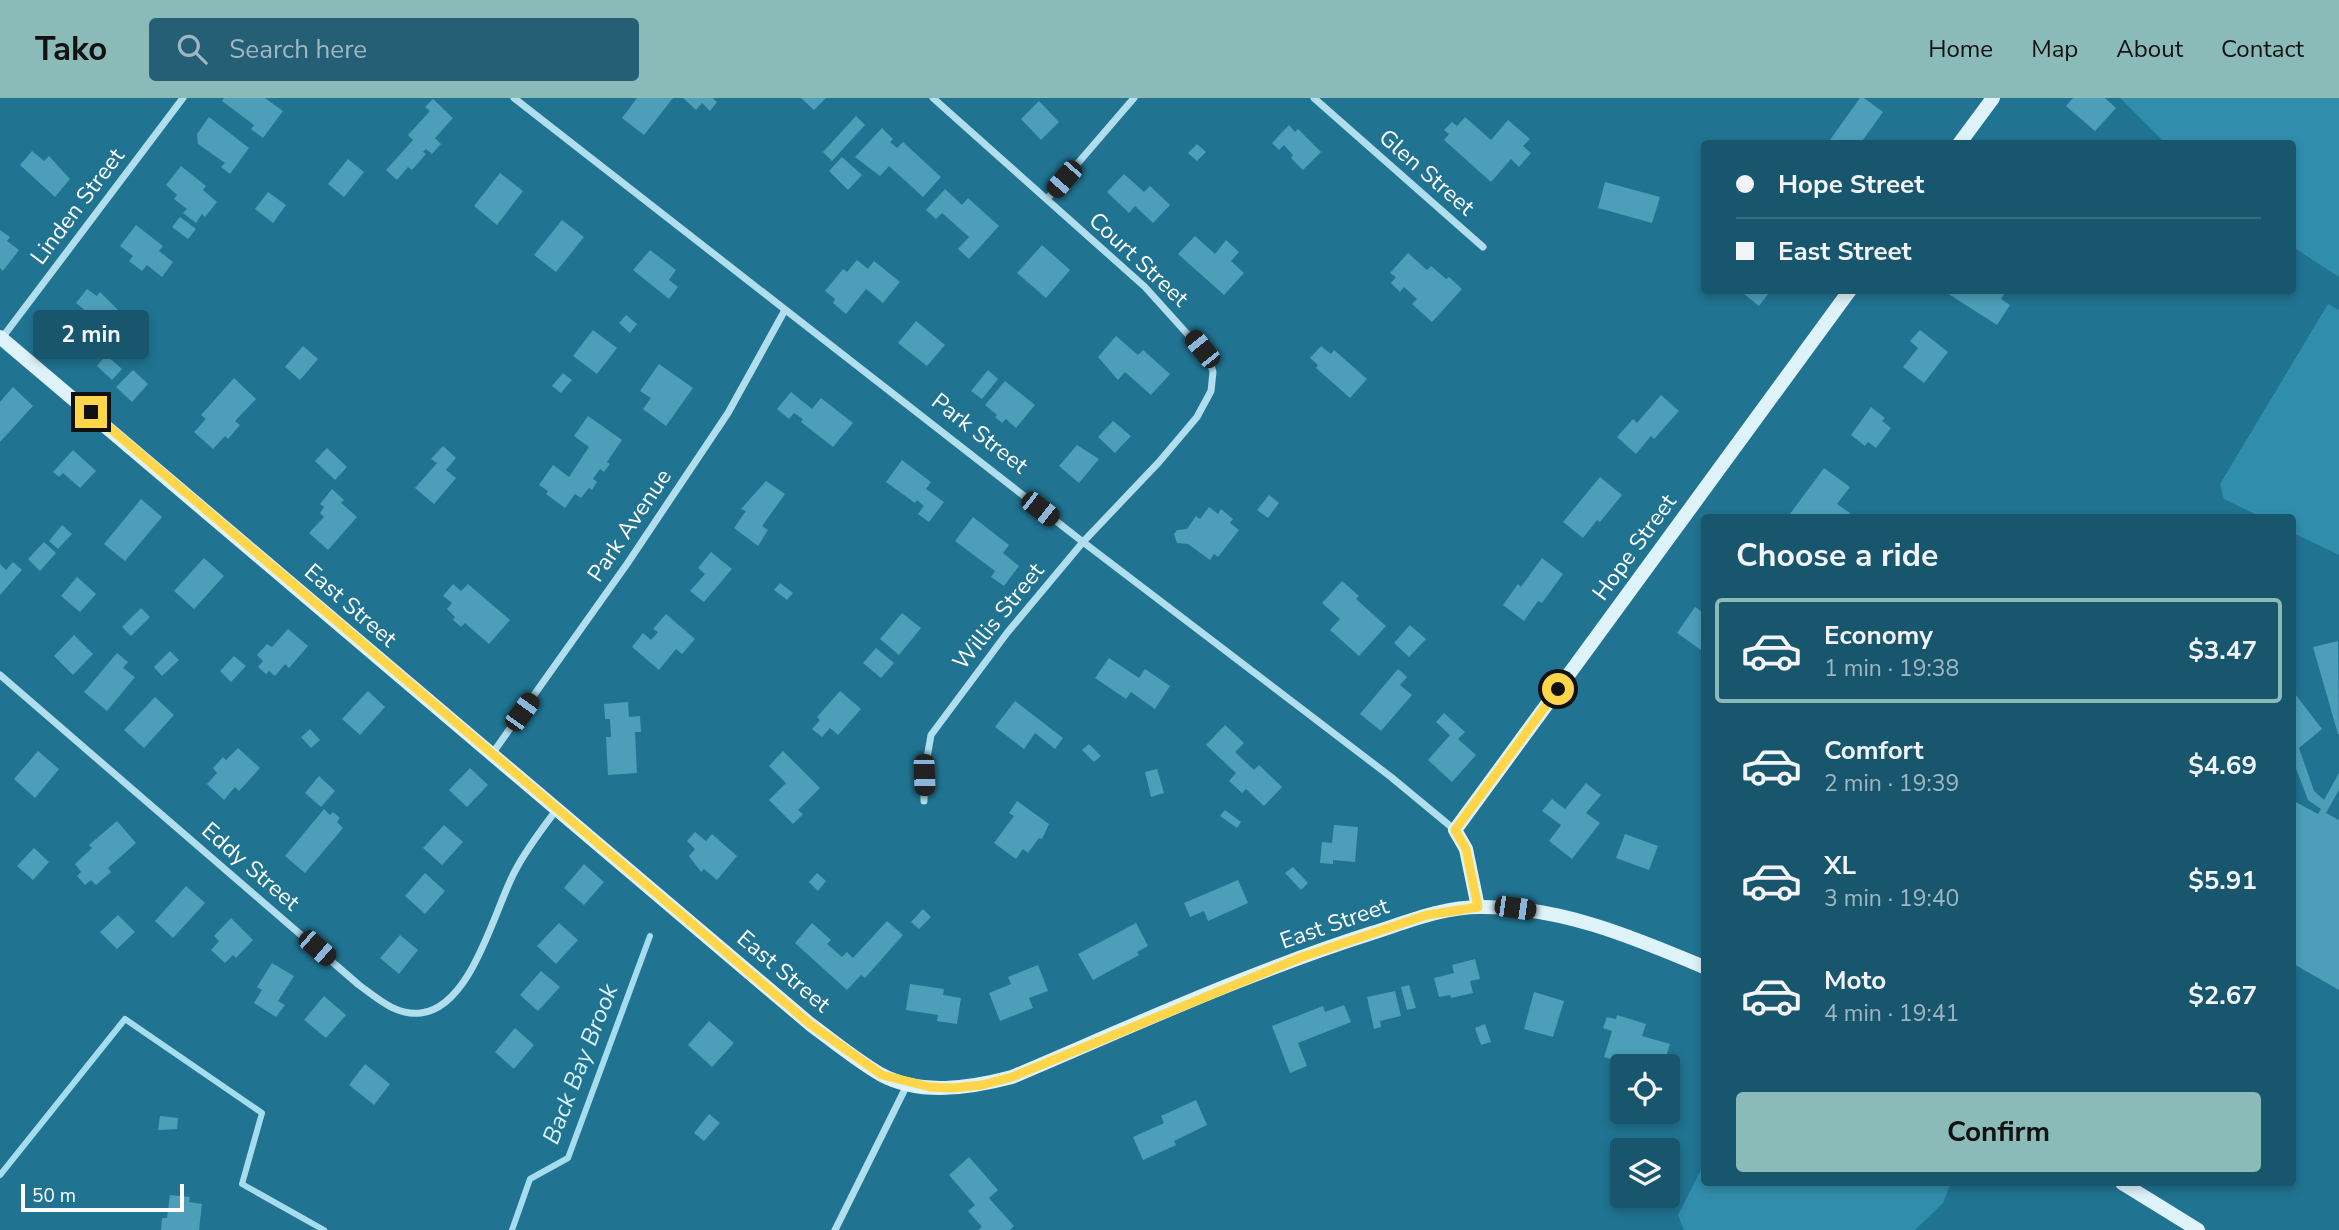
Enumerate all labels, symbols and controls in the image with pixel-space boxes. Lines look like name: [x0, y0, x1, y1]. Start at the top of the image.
search box: [149, 18, 639, 81]
text: Tako: [35, 27, 107, 72]
icon: search: [173, 30, 211, 68]
text: Search here: [229, 32, 367, 67]
text: Home: [1928, 33, 1993, 65]
text: Map: [2031, 33, 2078, 65]
text: About: [2116, 33, 2183, 65]
text: Contact: [2221, 33, 2304, 65]
street label: Glen Street: [1372, 122, 1482, 223]
street label: Linden Street: [23, 141, 132, 271]
car: [1043, 156, 1086, 202]
text: Hope Street: [1778, 167, 1924, 202]
street label: Court Street: [1082, 205, 1196, 314]
text: East Street: [1778, 234, 1912, 269]
callout: 2 min: [33, 310, 149, 360]
text: 2 min: [61, 319, 121, 350]
car: [1181, 326, 1224, 372]
street label: Park Street: [925, 386, 1035, 481]
route end: [75, 396, 107, 428]
street label: Park Avenue: [580, 463, 679, 588]
street label: Hope Street: [1585, 487, 1684, 607]
car: [1017, 488, 1064, 530]
text: Choose a ride: [1736, 534, 1938, 577]
street label: Willis Street: [946, 556, 1052, 676]
street label: East Street: [298, 557, 404, 655]
text: Economy: [1824, 618, 1933, 653]
icon: car: [1740, 619, 1803, 682]
text: $3.47: [2188, 633, 2257, 668]
text: 1 min · 19:38: [1824, 653, 1959, 684]
route start: [1542, 673, 1574, 705]
car: [502, 689, 543, 735]
text: Comfort: [1824, 733, 1924, 768]
icon: car: [1740, 734, 1803, 797]
text: $4.69: [2188, 748, 2257, 783]
car: [913, 754, 936, 796]
text: 2 min · 19:39: [1824, 768, 1959, 799]
street label: Eddy Street: [195, 815, 307, 918]
text: XL: [1824, 848, 1856, 883]
icon: car: [1740, 849, 1803, 912]
text: $5.91: [2188, 863, 2257, 898]
text: 3 min · 19:40: [1824, 883, 1959, 914]
street label: East Street: [1276, 890, 1394, 957]
car: [1493, 895, 1538, 921]
street label: East Street: [730, 923, 838, 1020]
car: [295, 926, 340, 970]
text: Moto: [1824, 963, 1886, 998]
icon: car: [1740, 964, 1803, 1027]
water label: Back Bay Brook: [535, 978, 626, 1149]
text: $2.67: [2188, 978, 2257, 1013]
text: 4 min · 19:41: [1824, 998, 1959, 1029]
map controls: [1610, 1054, 1680, 1208]
button: locate: [1610, 1054, 1680, 1124]
button: Confirm: [1736, 1092, 2261, 1172]
button: layers: [1610, 1138, 1680, 1208]
scale bar: [21, 1181, 184, 1213]
text: 50 m: [32, 1183, 76, 1209]

